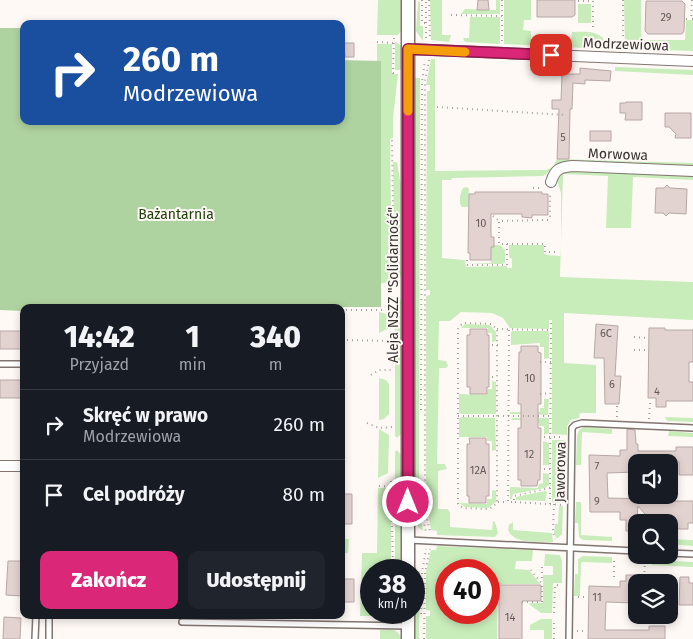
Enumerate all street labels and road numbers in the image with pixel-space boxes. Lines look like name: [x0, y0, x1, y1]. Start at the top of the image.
street label: Modrzewiowa: [583, 35, 669, 54]
street label: Morwowa: [588, 145, 648, 164]
street label: Aleja NSZZ "Solidarność": [385, 207, 402, 363]
street label: Jaworowa: [551, 442, 570, 502]

